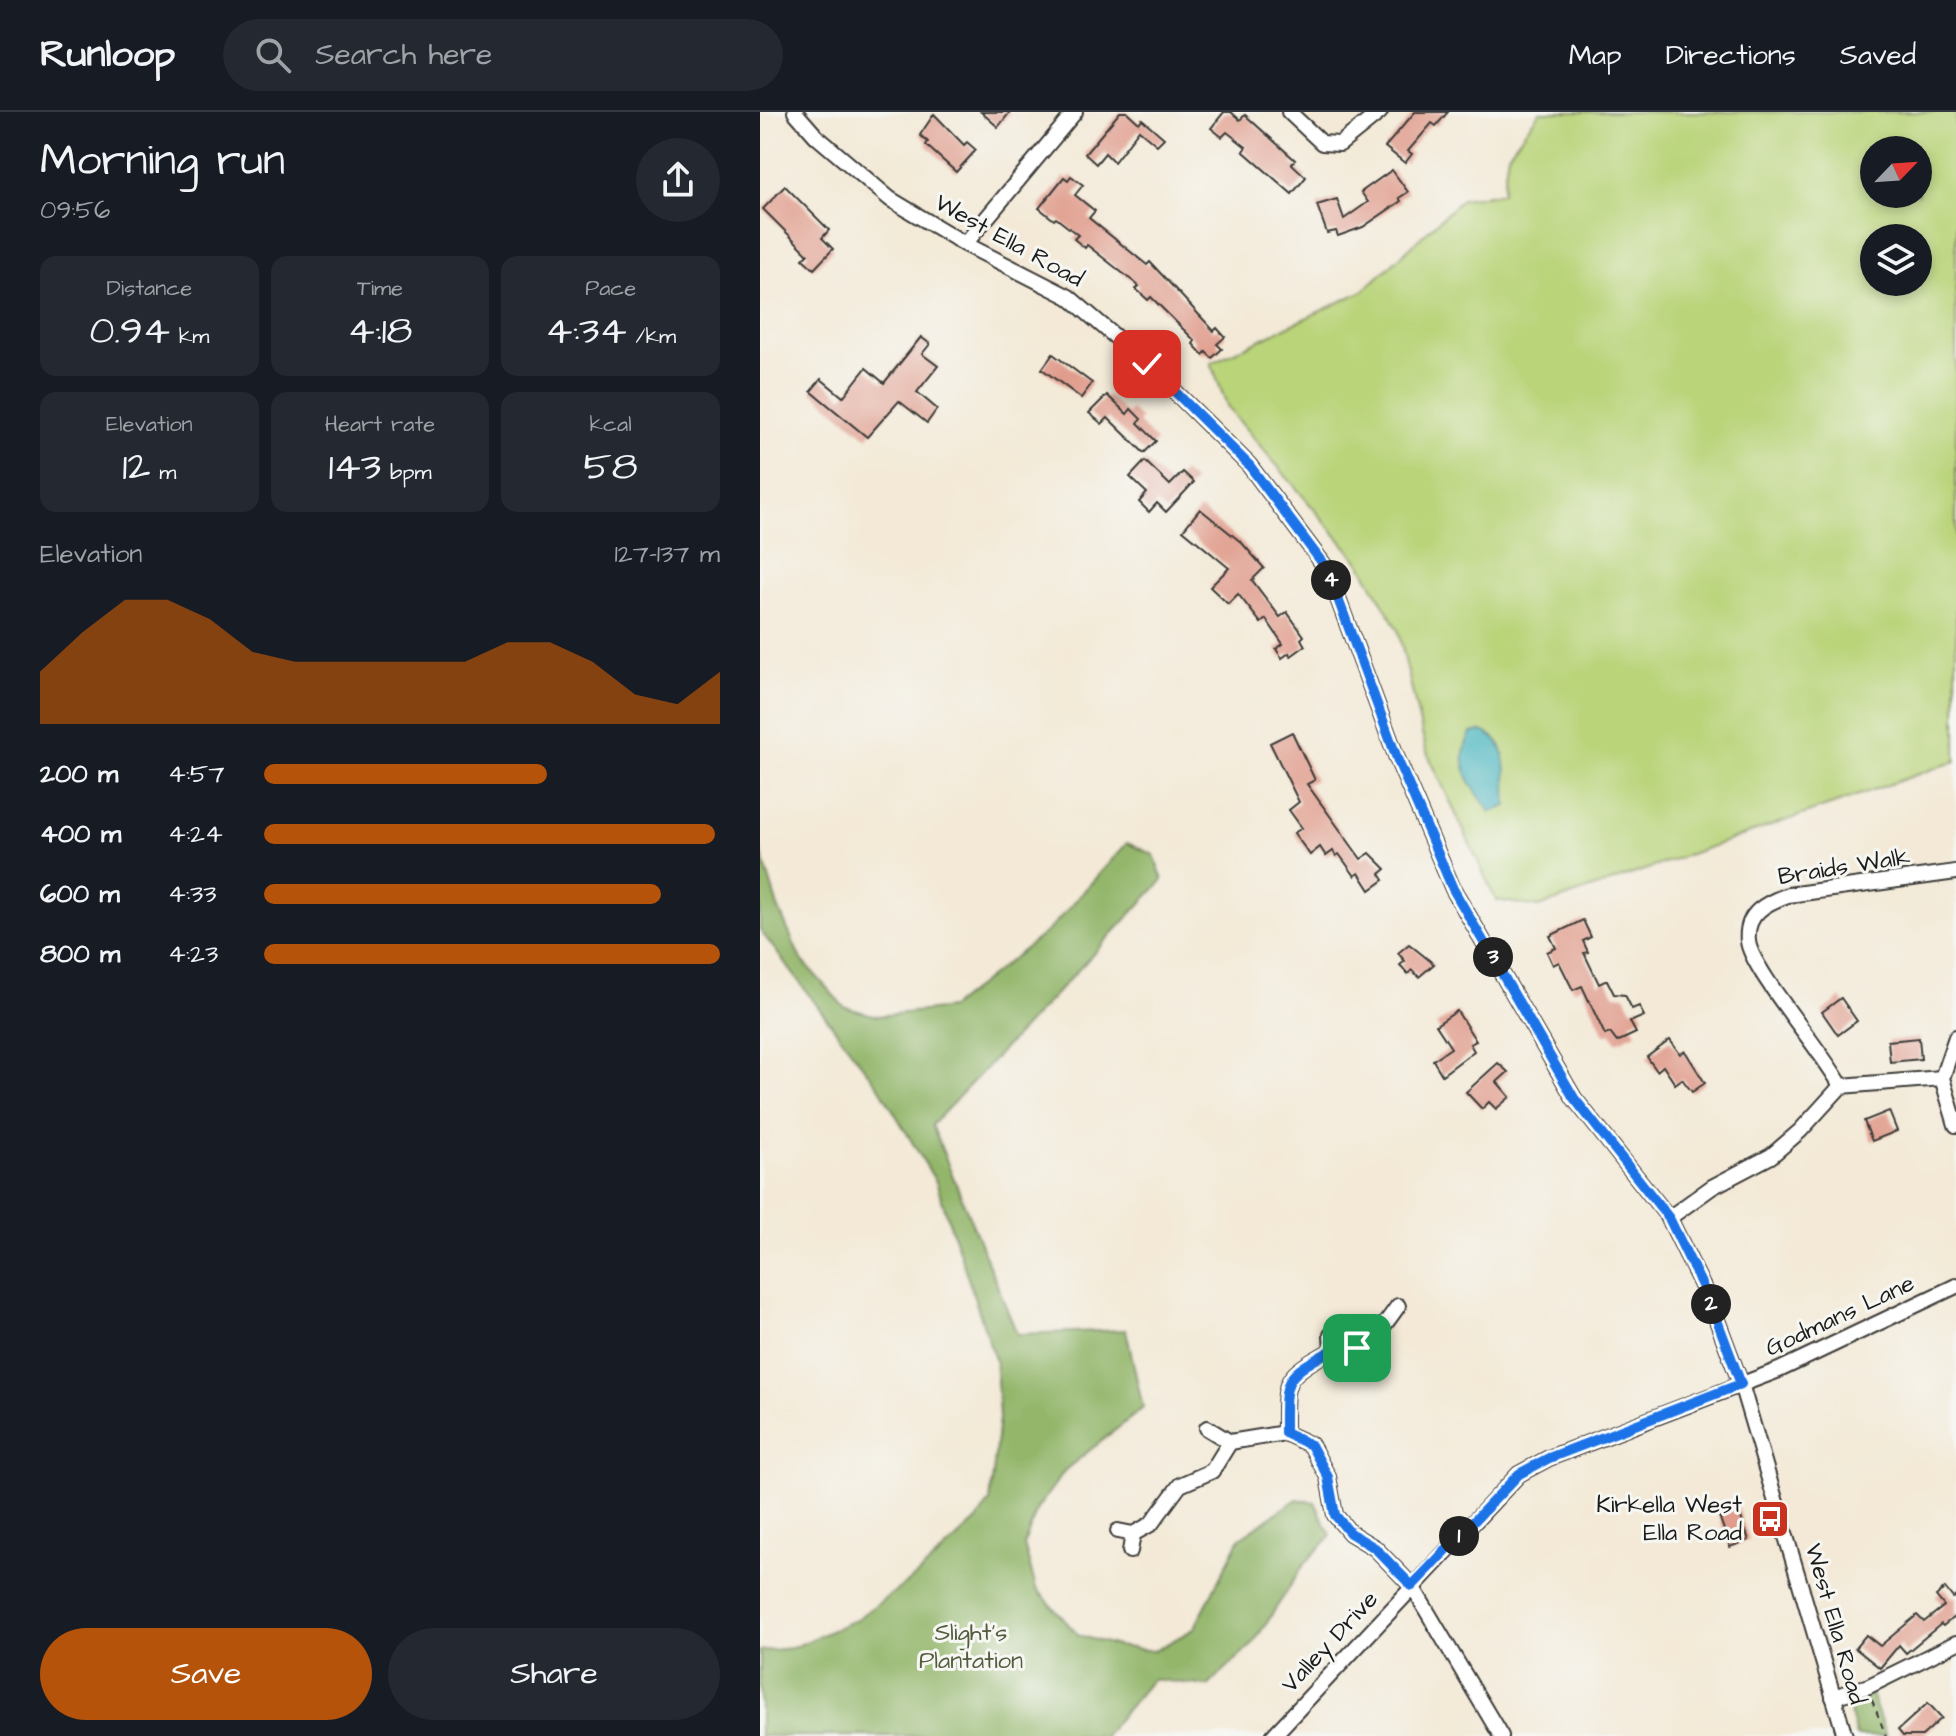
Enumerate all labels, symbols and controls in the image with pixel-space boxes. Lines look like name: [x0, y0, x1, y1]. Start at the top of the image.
search box: [223, 19, 783, 91]
text: Runloop: [40, 29, 175, 81]
icon: search: [251, 33, 295, 77]
text: Search here: [315, 34, 492, 76]
text: Map: [1569, 36, 1622, 75]
text: Directions: [1666, 36, 1796, 75]
text: Saved: [1840, 36, 1916, 75]
text: Morning run: [40, 131, 285, 192]
north arrow: [1860, 136, 1932, 208]
map controls: [1860, 136, 1932, 296]
button: share: [636, 138, 720, 222]
street label: West Ella Road: [928, 186, 1090, 296]
text: 09:56: [40, 192, 110, 228]
button: layers: [1860, 224, 1932, 296]
text: Distance: [107, 273, 192, 304]
text: Time: [357, 273, 403, 304]
text: Pace: [585, 273, 636, 304]
text: 0.94: [89, 304, 170, 359]
text: 4:18: [348, 304, 412, 359]
text: 4:34: [545, 304, 627, 359]
text: km: [170, 321, 209, 352]
text: /km: [627, 321, 676, 352]
pin: [1113, 330, 1181, 398]
icon: check: [1125, 342, 1169, 386]
text: Elevation: [106, 409, 193, 440]
text: Heart rate: [325, 409, 435, 440]
text: kcal: [590, 409, 632, 440]
text: 12: [122, 440, 150, 495]
text: 143: [328, 440, 381, 495]
text: 58: [584, 440, 638, 495]
text: m: [150, 457, 176, 488]
text: bpm: [381, 457, 432, 488]
text: Elevation: [40, 536, 142, 572]
text: 127–137 m: [615, 536, 720, 572]
pin: 4: [1311, 560, 1351, 600]
text: 4: [1324, 564, 1338, 595]
text: 200 m: [40, 756, 118, 792]
text: 4:57: [168, 756, 224, 792]
text: 400 m: [40, 816, 121, 852]
text: 4:24: [168, 816, 223, 852]
street label: Braids Walk: [1775, 840, 1913, 894]
text: 600 m: [40, 876, 120, 912]
text: 4:33: [168, 876, 217, 912]
text: 800 m: [40, 936, 120, 972]
text: 4:23: [168, 936, 218, 972]
pin: 3: [1473, 937, 1513, 977]
text: 3: [1487, 941, 1499, 972]
street label: Godmans Lane: [1760, 1267, 1920, 1365]
pin: 2: [1691, 1284, 1731, 1324]
text: 2: [1705, 1288, 1717, 1319]
pin: [1323, 1314, 1391, 1382]
icon: arrive: [1335, 1326, 1379, 1370]
place label: Kirkella West Ella Road: [1596, 1488, 1742, 1550]
bus stop icon: Kirkella West Ella Road: [1749, 1498, 1791, 1540]
pin: 1: [1439, 1516, 1479, 1556]
text: 1: [1458, 1520, 1460, 1551]
street label: West Ella Road: [1796, 1540, 1874, 1708]
street label: Valley Drive: [1274, 1583, 1387, 1701]
park label: Slight's Plantation: [919, 1616, 1023, 1678]
button: Save: [40, 1628, 372, 1720]
button: Share: [388, 1628, 720, 1720]

